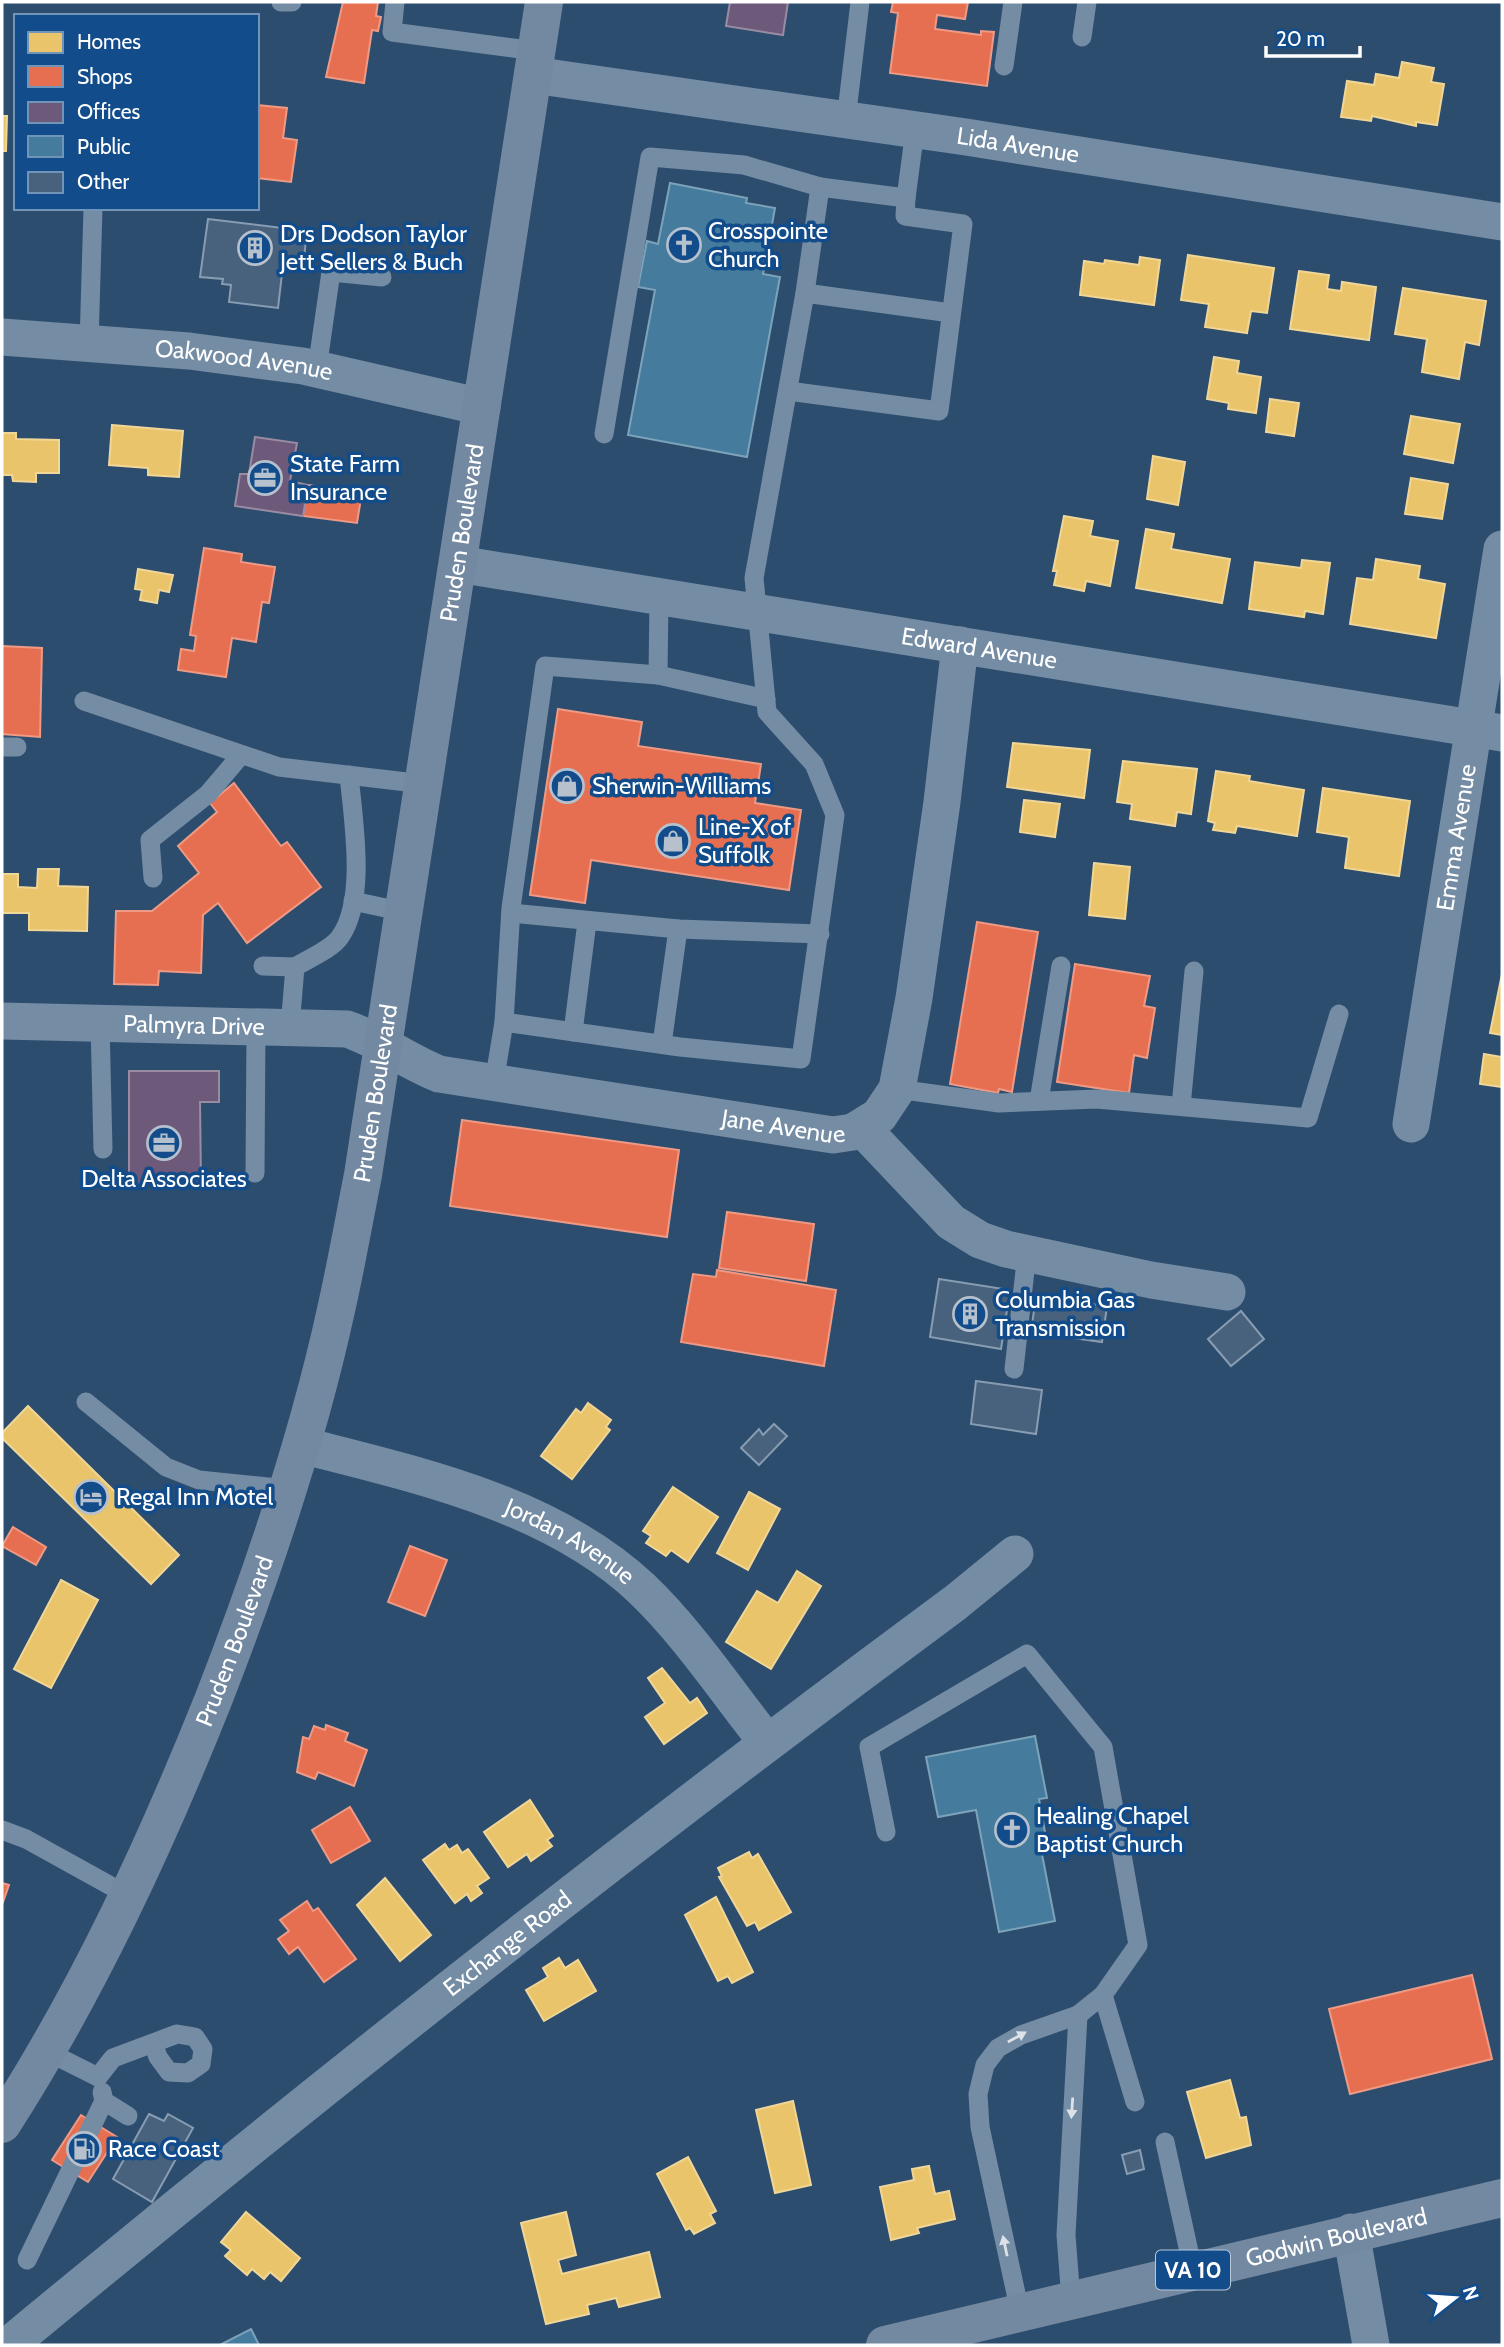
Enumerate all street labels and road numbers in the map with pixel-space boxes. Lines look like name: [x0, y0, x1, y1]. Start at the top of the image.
street label: Lida Avenue: [955, 121, 1081, 169]
street label: Oakwood Avenue: [154, 333, 336, 386]
street label: Pruden Boulevard: [434, 442, 490, 624]
street label: Edward Avenue: [899, 621, 1059, 675]
street label: Emma Avenue: [1430, 762, 1482, 913]
street label: Pruden Boulevard: [347, 1002, 403, 1185]
street label: Palmyra Drive: [123, 1009, 265, 1041]
street label: Jane Avenue: [719, 1103, 847, 1149]
street label: Jordan Avenue: [500, 1491, 641, 1590]
street label: Pruden Boulevard: [189, 1552, 279, 1731]
street label: Exchange Road: [437, 1884, 577, 2002]
street label: Godwin Boulevard: [1243, 2201, 1430, 2273]
road number: VA 10: [1156, 2250, 1230, 2290]

